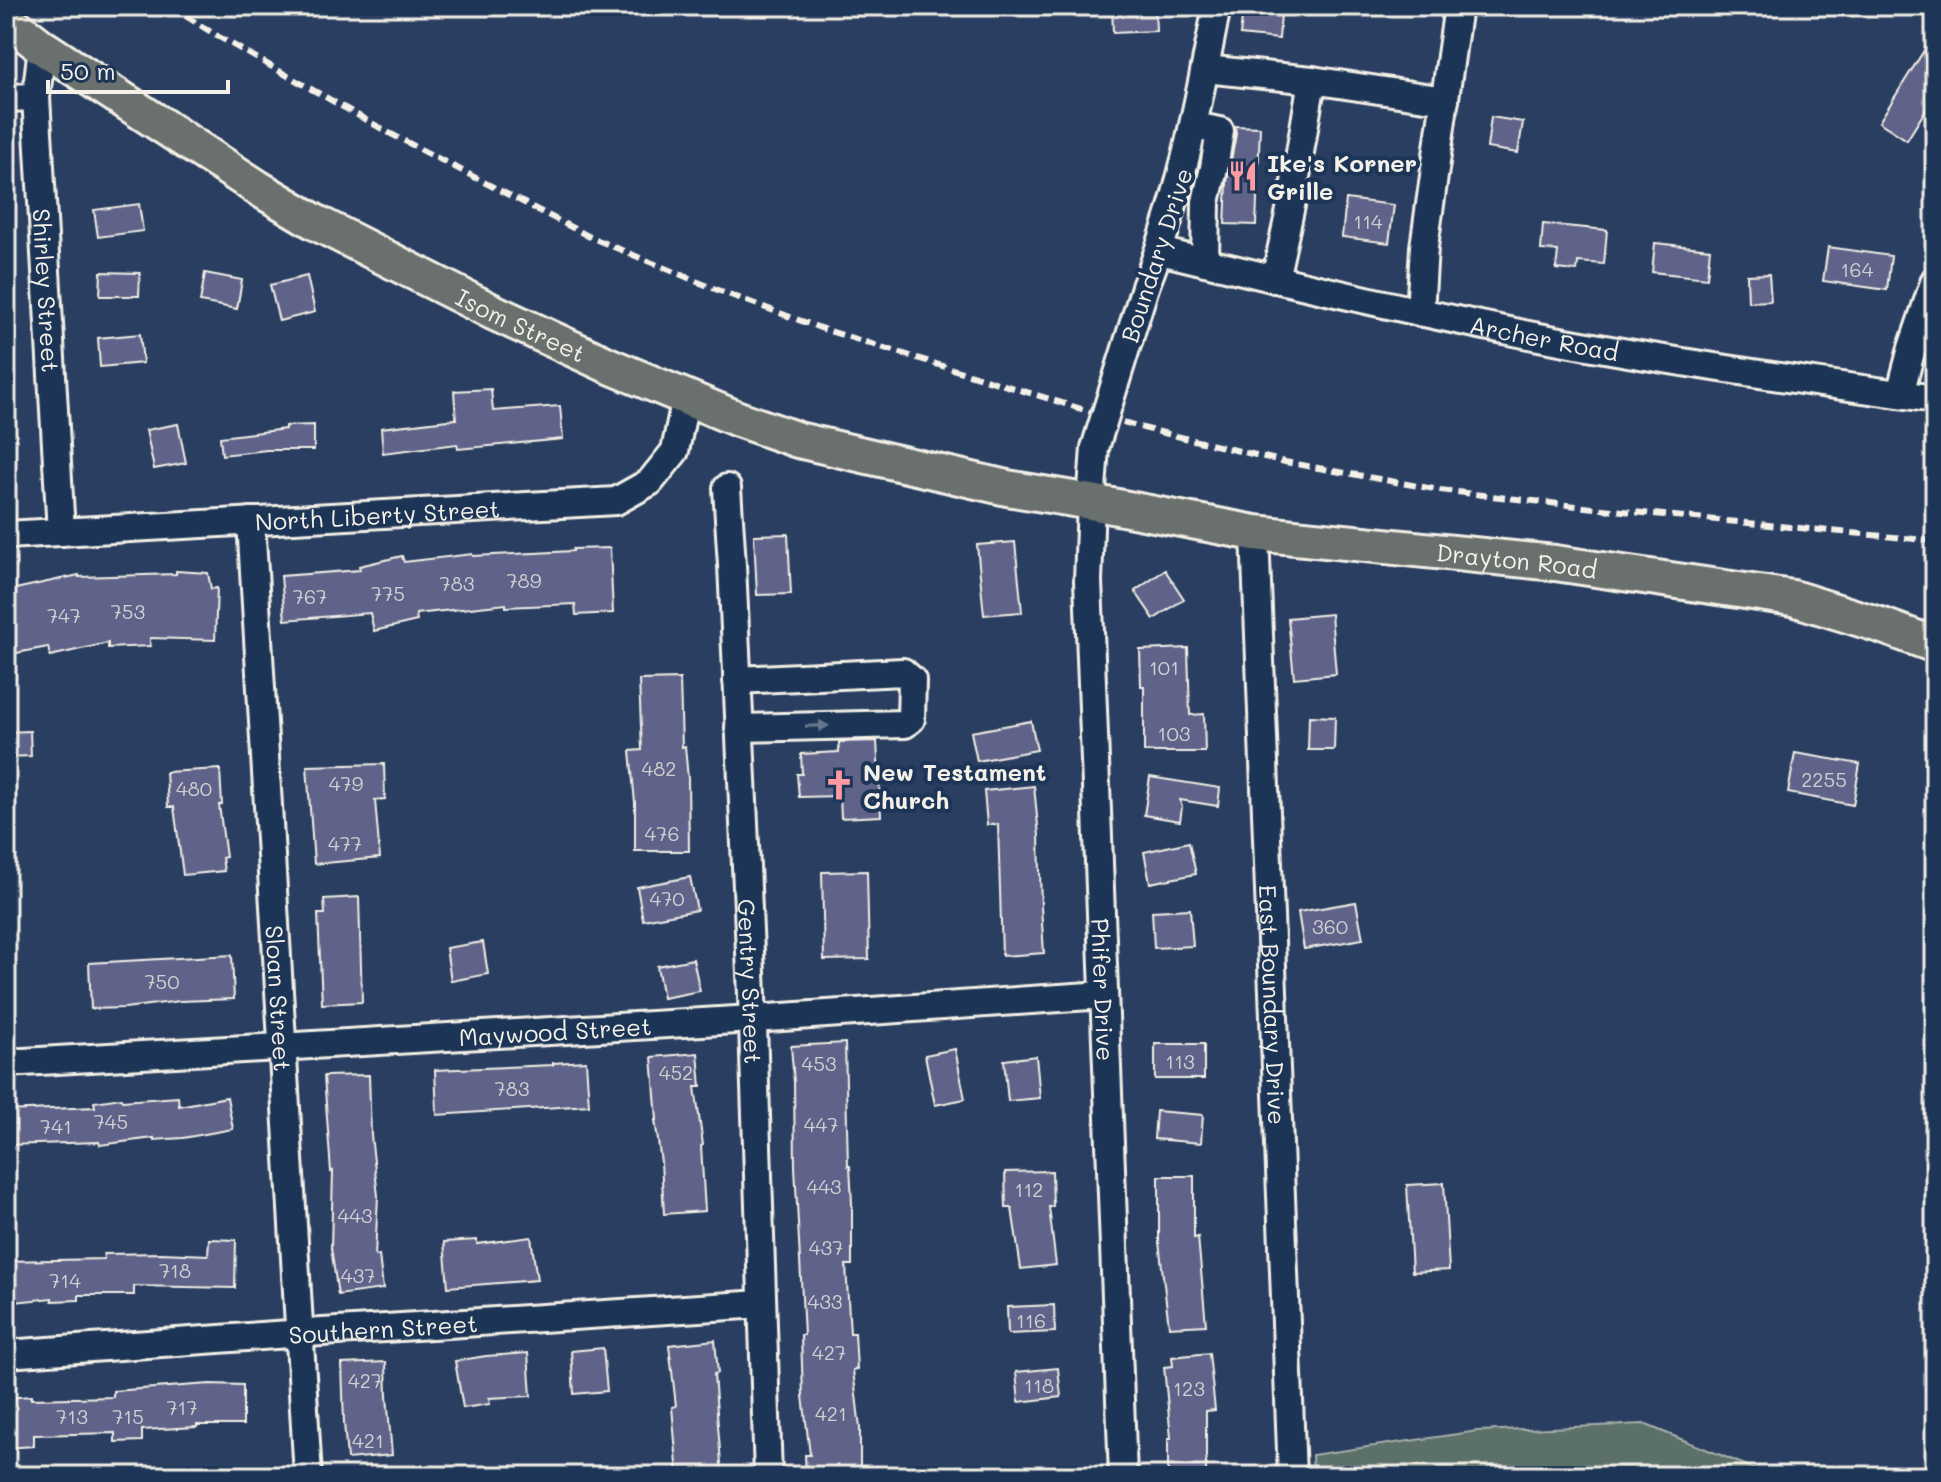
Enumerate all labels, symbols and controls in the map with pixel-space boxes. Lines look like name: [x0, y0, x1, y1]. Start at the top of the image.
scale bar: [48, 44, 228, 94]
text: 50 m: [60, 55, 116, 86]
place label: Ike's Korner Grille: [1267, 147, 1417, 206]
restaurant icon: Ike's Korner Grille: [1226, 159, 1260, 193]
street label: Boundary Drive: [1113, 164, 1199, 346]
street label: Shirley Street: [27, 208, 67, 373]
house number: 114: [1353, 208, 1383, 234]
house number: 164: [1841, 256, 1874, 282]
street label: Isom Street: [451, 280, 591, 368]
street label: Archer Road: [1467, 308, 1621, 367]
street label: North Liberty Street: [254, 492, 501, 537]
street label: Drayton Road: [1435, 536, 1599, 585]
house number: 789: [506, 567, 542, 593]
house number: 783: [440, 570, 474, 596]
house number: 775: [371, 580, 405, 606]
house number: 767: [293, 583, 327, 609]
house number: 753: [111, 598, 145, 624]
house number: 747: [47, 602, 81, 628]
house number: 101: [1149, 654, 1179, 680]
one-way arrow: [805, 720, 830, 733]
house number: 103: [1158, 720, 1191, 746]
house number: 482: [642, 755, 676, 781]
place label: New Testament Church: [863, 756, 1046, 815]
house number: 2255: [1801, 766, 1847, 792]
church icon: New Testament Church: [822, 768, 856, 802]
house number: 479: [329, 770, 364, 796]
house number: 480: [176, 775, 212, 801]
house number: 476: [645, 820, 679, 846]
house number: 477: [328, 830, 362, 856]
street label: East Boundary Drive: [1253, 884, 1294, 1125]
house number: 470: [649, 885, 685, 911]
street label: Gentry Street: [732, 898, 770, 1064]
house number: 360: [1312, 913, 1348, 939]
street label: Phifer Drive: [1086, 917, 1122, 1062]
street label: Sloan Street: [260, 924, 299, 1072]
house number: 750: [144, 968, 180, 994]
street label: Maywood Street: [458, 1010, 652, 1052]
house number: 113: [1165, 1048, 1195, 1074]
house number: 453: [801, 1050, 837, 1076]
house number: 452: [659, 1059, 693, 1085]
house number: 783: [495, 1075, 529, 1101]
house number: 745: [94, 1108, 128, 1134]
house number: 447: [804, 1111, 838, 1137]
house number: 741: [40, 1113, 72, 1139]
house number: 443: [806, 1173, 842, 1199]
house number: 112: [1014, 1176, 1044, 1202]
house number: 443: [337, 1202, 373, 1228]
house number: 437: [809, 1234, 843, 1260]
house number: 718: [159, 1257, 191, 1283]
house number: 437: [341, 1262, 375, 1288]
house number: 714: [49, 1267, 81, 1293]
house number: 433: [807, 1288, 843, 1314]
street label: Southern Street: [288, 1307, 479, 1350]
house number: 116: [1016, 1307, 1046, 1333]
house number: 427: [812, 1339, 846, 1365]
house number: 427: [348, 1367, 382, 1393]
house number: 118: [1024, 1372, 1054, 1398]
house number: 123: [1173, 1375, 1205, 1401]
house number: 717: [166, 1394, 198, 1420]
house number: 421: [815, 1400, 847, 1426]
house number: 713: [56, 1403, 88, 1429]
house number: 715: [112, 1403, 144, 1429]
house number: 421: [352, 1427, 384, 1453]

